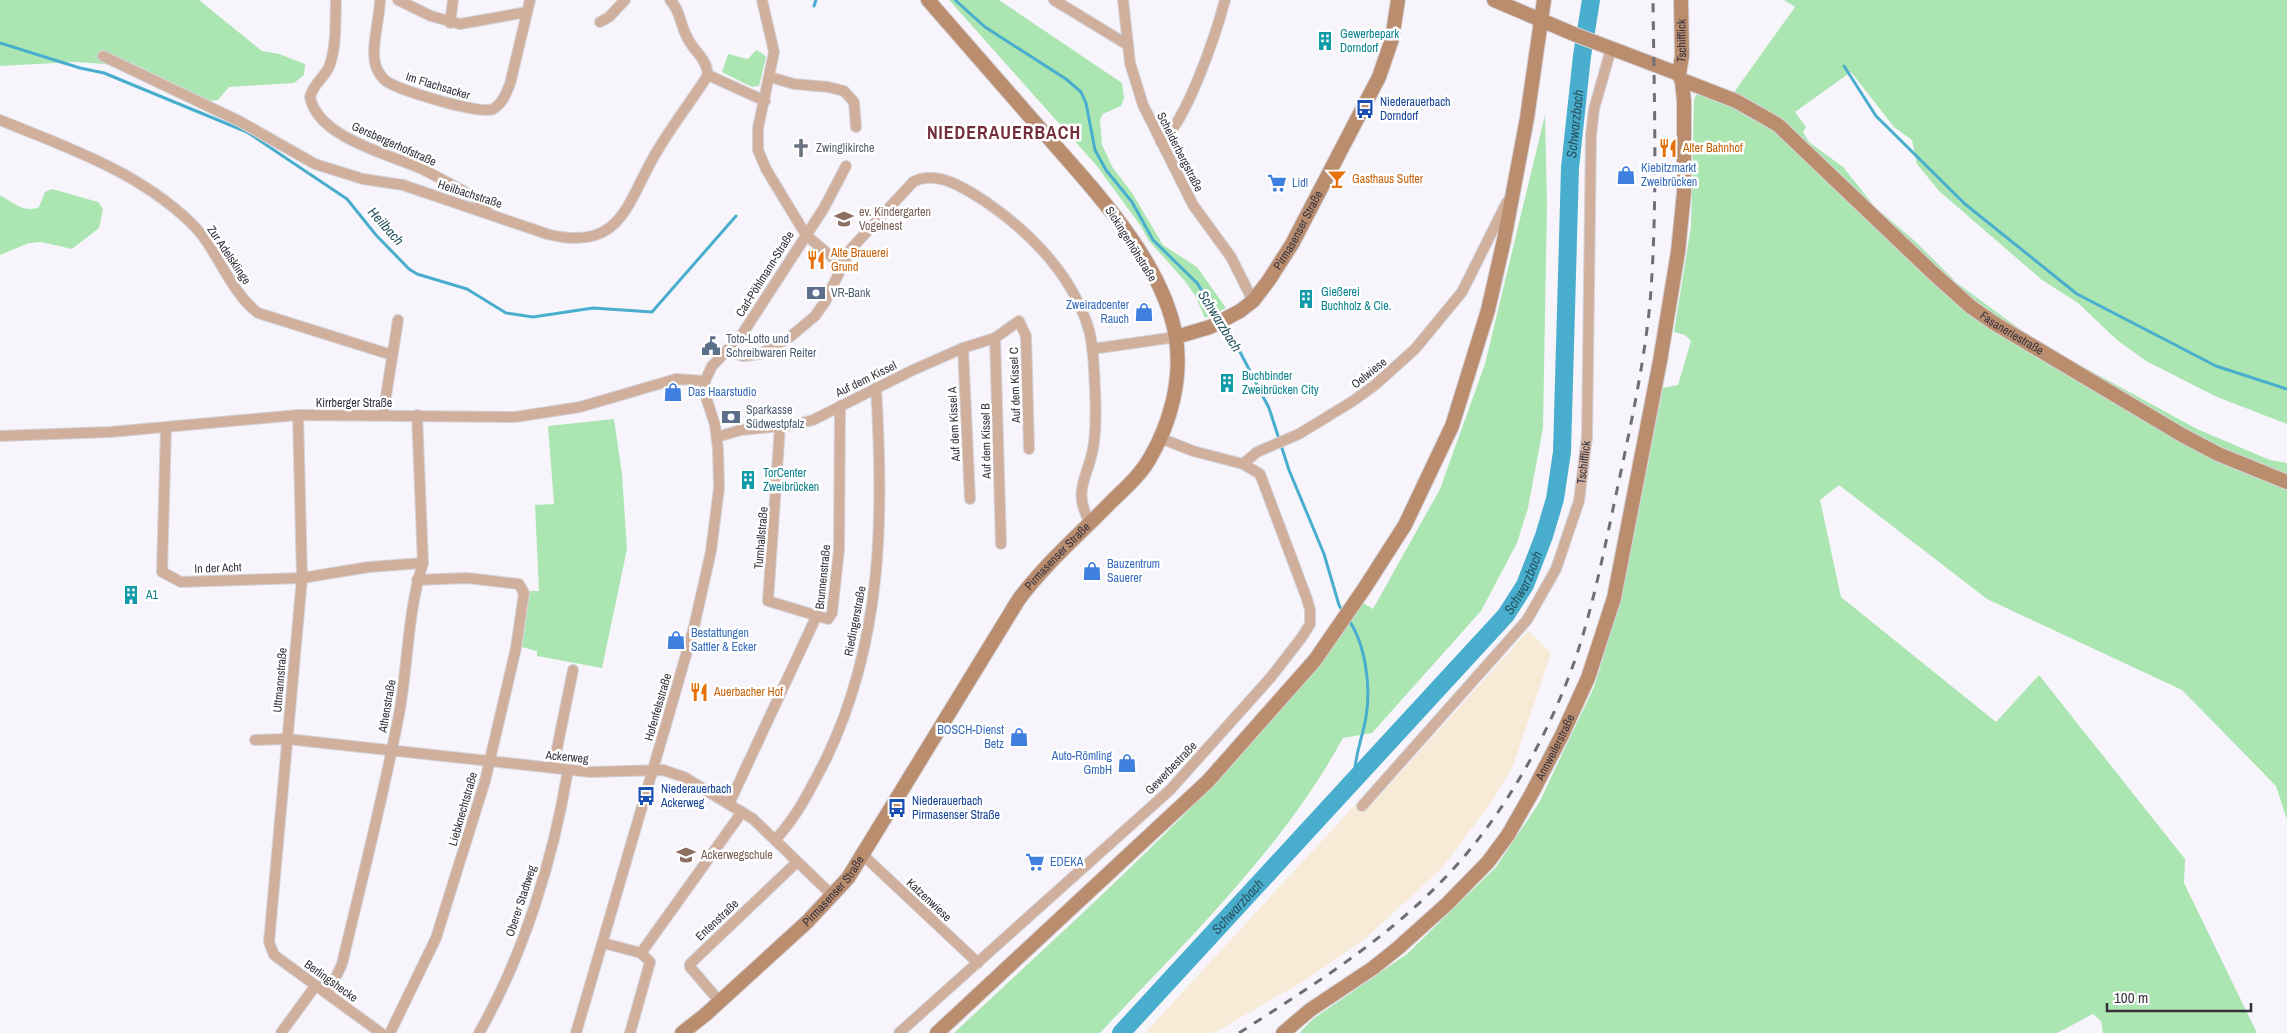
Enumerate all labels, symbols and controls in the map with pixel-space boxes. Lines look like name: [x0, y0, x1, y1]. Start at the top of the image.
street label: Tschifflick: [1673, 19, 1690, 64]
place label: Gewerbepark Dorndorf: [1340, 26, 1399, 56]
building icon: Gewerbepark Dorndorf: [1314, 30, 1336, 52]
street label: Im Flachsacker: [404, 69, 473, 104]
water label: Schwarzbach: [1562, 89, 1587, 159]
place label: Niederauerbach Dorndorf: [1380, 94, 1451, 124]
bus stop icon: Niederauerbach Dorndorf: [1354, 98, 1376, 120]
street label: Scheiderbergstraße: [1153, 110, 1207, 194]
street label: Gersbergerhofstraße: [349, 118, 439, 170]
district label: NIEDERAUERBACH: [927, 120, 1081, 145]
church icon: Zwinglikirche: [790, 137, 812, 159]
restaurant icon: Alter Bahnhof: [1657, 137, 1679, 159]
place label: Zwinglikirche: [816, 140, 875, 156]
place label: Alter Bahnhof: [1682, 140, 1743, 156]
place label: Kiebitzmarkt Zweibrücken: [1641, 160, 1697, 190]
shop icon: Kiebitzmarkt Zweibrücken: [1615, 164, 1637, 186]
bar icon: Gasthaus Sutter: [1326, 168, 1348, 190]
place label: Gasthaus Sutter: [1352, 171, 1424, 187]
supermarket icon: Lidl: [1266, 172, 1288, 194]
place label: Lidl: [1292, 175, 1308, 191]
street label: Heilbachstraße: [436, 176, 504, 212]
street label: Pirmasenser Straße: [1270, 188, 1326, 273]
water label: Heilbach: [364, 203, 408, 249]
street label: Sickingerhöhstraße: [1101, 203, 1161, 285]
place label: ev. Kindergarten Vogelnest: [859, 204, 931, 234]
school or university icon: ev. Kindergarten Vogelnest: [833, 208, 855, 230]
street label: Zur Adelsklinge: [203, 222, 255, 288]
street label: Carl-Pöhlmann-Straße: [732, 228, 798, 320]
place label: Alte Brauerei Grund: [830, 245, 888, 275]
restaurant icon: Alte Brauerei Grund: [805, 249, 827, 271]
bank icon: VR-Bank: [805, 282, 827, 304]
place label: Gießerei Buchholz & Cie.: [1321, 284, 1392, 314]
place label: VR-Bank: [831, 285, 870, 301]
water label: Schwarzbach: [1194, 287, 1246, 355]
building icon: Gießerei Buchholz & Cie.: [1295, 288, 1317, 310]
place label: Zweiradcenter Rauch: [1066, 297, 1130, 327]
shop icon: Zweiradcenter Rauch: [1133, 301, 1155, 323]
street label: Fasaneriestraße: [1977, 308, 2046, 359]
place label: Toto-Lotto und Schreibwaren Reiter: [726, 331, 817, 361]
public building icon: Toto-Lotto und Schreibwaren Reiter: [700, 335, 722, 357]
street label: Auf dem Kissel C: [1006, 347, 1024, 424]
street label: Oelwiese: [1348, 354, 1390, 392]
street label: Auf dem Kissel: [832, 357, 899, 401]
place label: Buchbinder Zweibrücken City: [1242, 368, 1319, 398]
building icon: Buchbinder Zweibrücken City: [1216, 372, 1238, 394]
shop icon: Das Haarstudio: [662, 381, 684, 403]
place label: Das Haarstudio: [688, 384, 756, 400]
street label: Auf dem Kissel A: [944, 386, 964, 463]
street label: Kirrberger Straße: [316, 395, 392, 411]
place label: Sparkasse Südwestpfalz: [746, 402, 805, 432]
street label: Auf dem Kissel B: [977, 403, 995, 480]
bank icon: Sparkasse Südwestpfalz: [720, 406, 742, 428]
street label: Tschifflick: [1573, 440, 1594, 485]
place label: TorCenter Zweibrücken: [763, 465, 819, 495]
building icon: TorCenter Zweibrücken: [737, 469, 759, 491]
street label: Turnhallstraße: [750, 506, 772, 570]
street label: Pirmasenser Straße: [1021, 519, 1094, 594]
street label: Brunnenstraße: [812, 544, 834, 610]
water label: Schwarzbach: [1500, 548, 1546, 618]
place label: Bauzentrum Sauerer: [1107, 556, 1160, 586]
street label: In der Acht: [194, 559, 242, 577]
shop icon: Bauzentrum Sauerer: [1081, 560, 1103, 582]
building icon: A1: [120, 584, 142, 606]
street label: Riedingerstraße: [840, 585, 870, 657]
place label: A1: [145, 587, 159, 603]
place label: Bestattungen Sattler & Ecker: [691, 625, 757, 655]
shop icon: Bestattungen Sattler & Ecker: [665, 629, 687, 651]
street label: Uttmannstraße: [269, 647, 291, 713]
street label: Hofenfelsstraße: [641, 671, 675, 743]
street label: Athenstraße: [374, 678, 400, 735]
restaurant icon: Auerbacher Hof: [688, 681, 710, 703]
place label: Auerbacher Hof: [713, 684, 783, 700]
street label: Annweilerstraße: [1531, 712, 1578, 784]
place label: BOSCH-Dienst Betz: [937, 722, 1004, 752]
shop icon: BOSCH-Dienst Betz: [1008, 726, 1030, 748]
street label: Gewerbestraße: [1142, 738, 1200, 798]
street label: Ackerweg: [544, 747, 590, 767]
place label: Auto-Römling GmbH: [1051, 748, 1113, 778]
shop icon: Auto-Römling GmbH: [1116, 752, 1138, 774]
street label: Liebknechtstraße: [445, 770, 481, 848]
place label: Niederauerbach Ackerweg: [660, 781, 732, 811]
bus stop icon: Niederauerbach Ackerweg: [635, 785, 657, 807]
place label: Niederauerbach Pirmasenser Straße: [912, 793, 1000, 823]
bus stop icon: Niederauerbach Pirmasenser Straße: [886, 797, 908, 819]
school or university icon: Ackerwegschule: [675, 844, 697, 866]
place label: Ackerwegschule: [700, 847, 773, 863]
supermarket icon: EDEKA: [1024, 851, 1046, 873]
street label: Pirmasenser Straße: [799, 853, 868, 930]
place label: EDEKA: [1050, 854, 1084, 870]
street label: Oberer Stadtweg: [502, 863, 540, 939]
street label: Katzenwiese: [903, 875, 955, 925]
water label: Schwarzbach: [1208, 875, 1268, 938]
street label: Entenstraße: [692, 896, 742, 944]
street label: Berlingshecke: [301, 956, 361, 1006]
scale bar: [2107, 980, 2251, 1012]
text: 100 m: [2114, 987, 2148, 1008]

